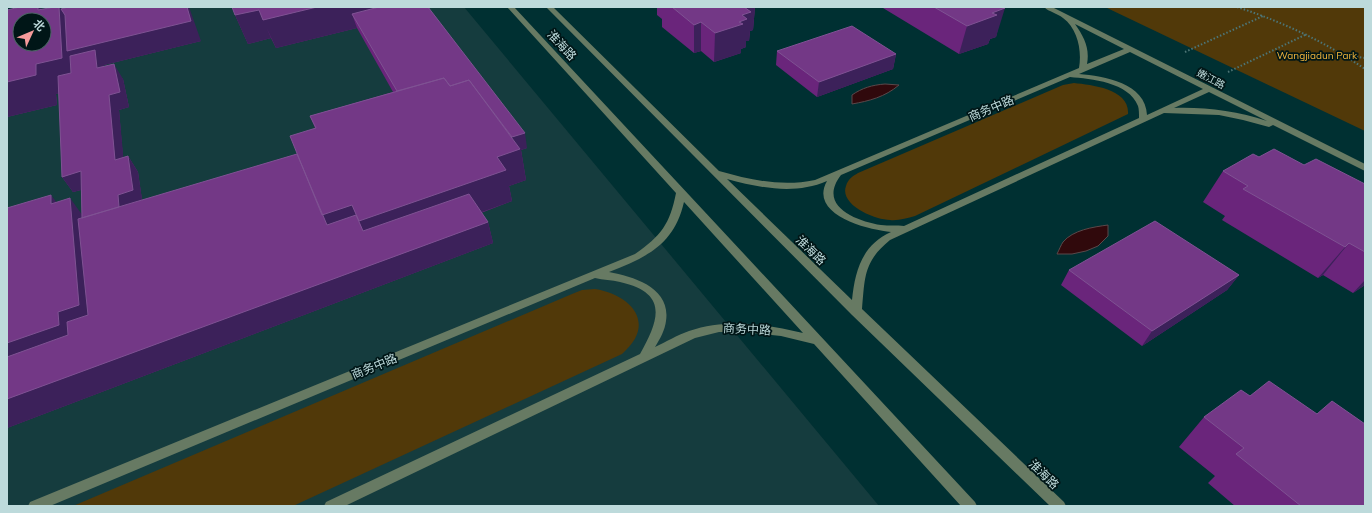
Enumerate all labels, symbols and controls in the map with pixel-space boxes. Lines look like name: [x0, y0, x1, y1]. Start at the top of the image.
north arrow: [12, 12, 52, 52]
text: 北: [30, 16, 48, 34]
street label: 淮海路: [544, 27, 580, 63]
park label: Wangjiadun Park: [1277, 49, 1358, 62]
street label: 嫩江路: [1195, 66, 1227, 92]
street label: 商务中路: [966, 92, 1016, 124]
street label: 淮海路: [793, 232, 829, 268]
street label: 商务中路: [723, 320, 771, 338]
street label: 商务中路: [349, 350, 399, 382]
street label: 淮海路: [1026, 456, 1062, 492]

